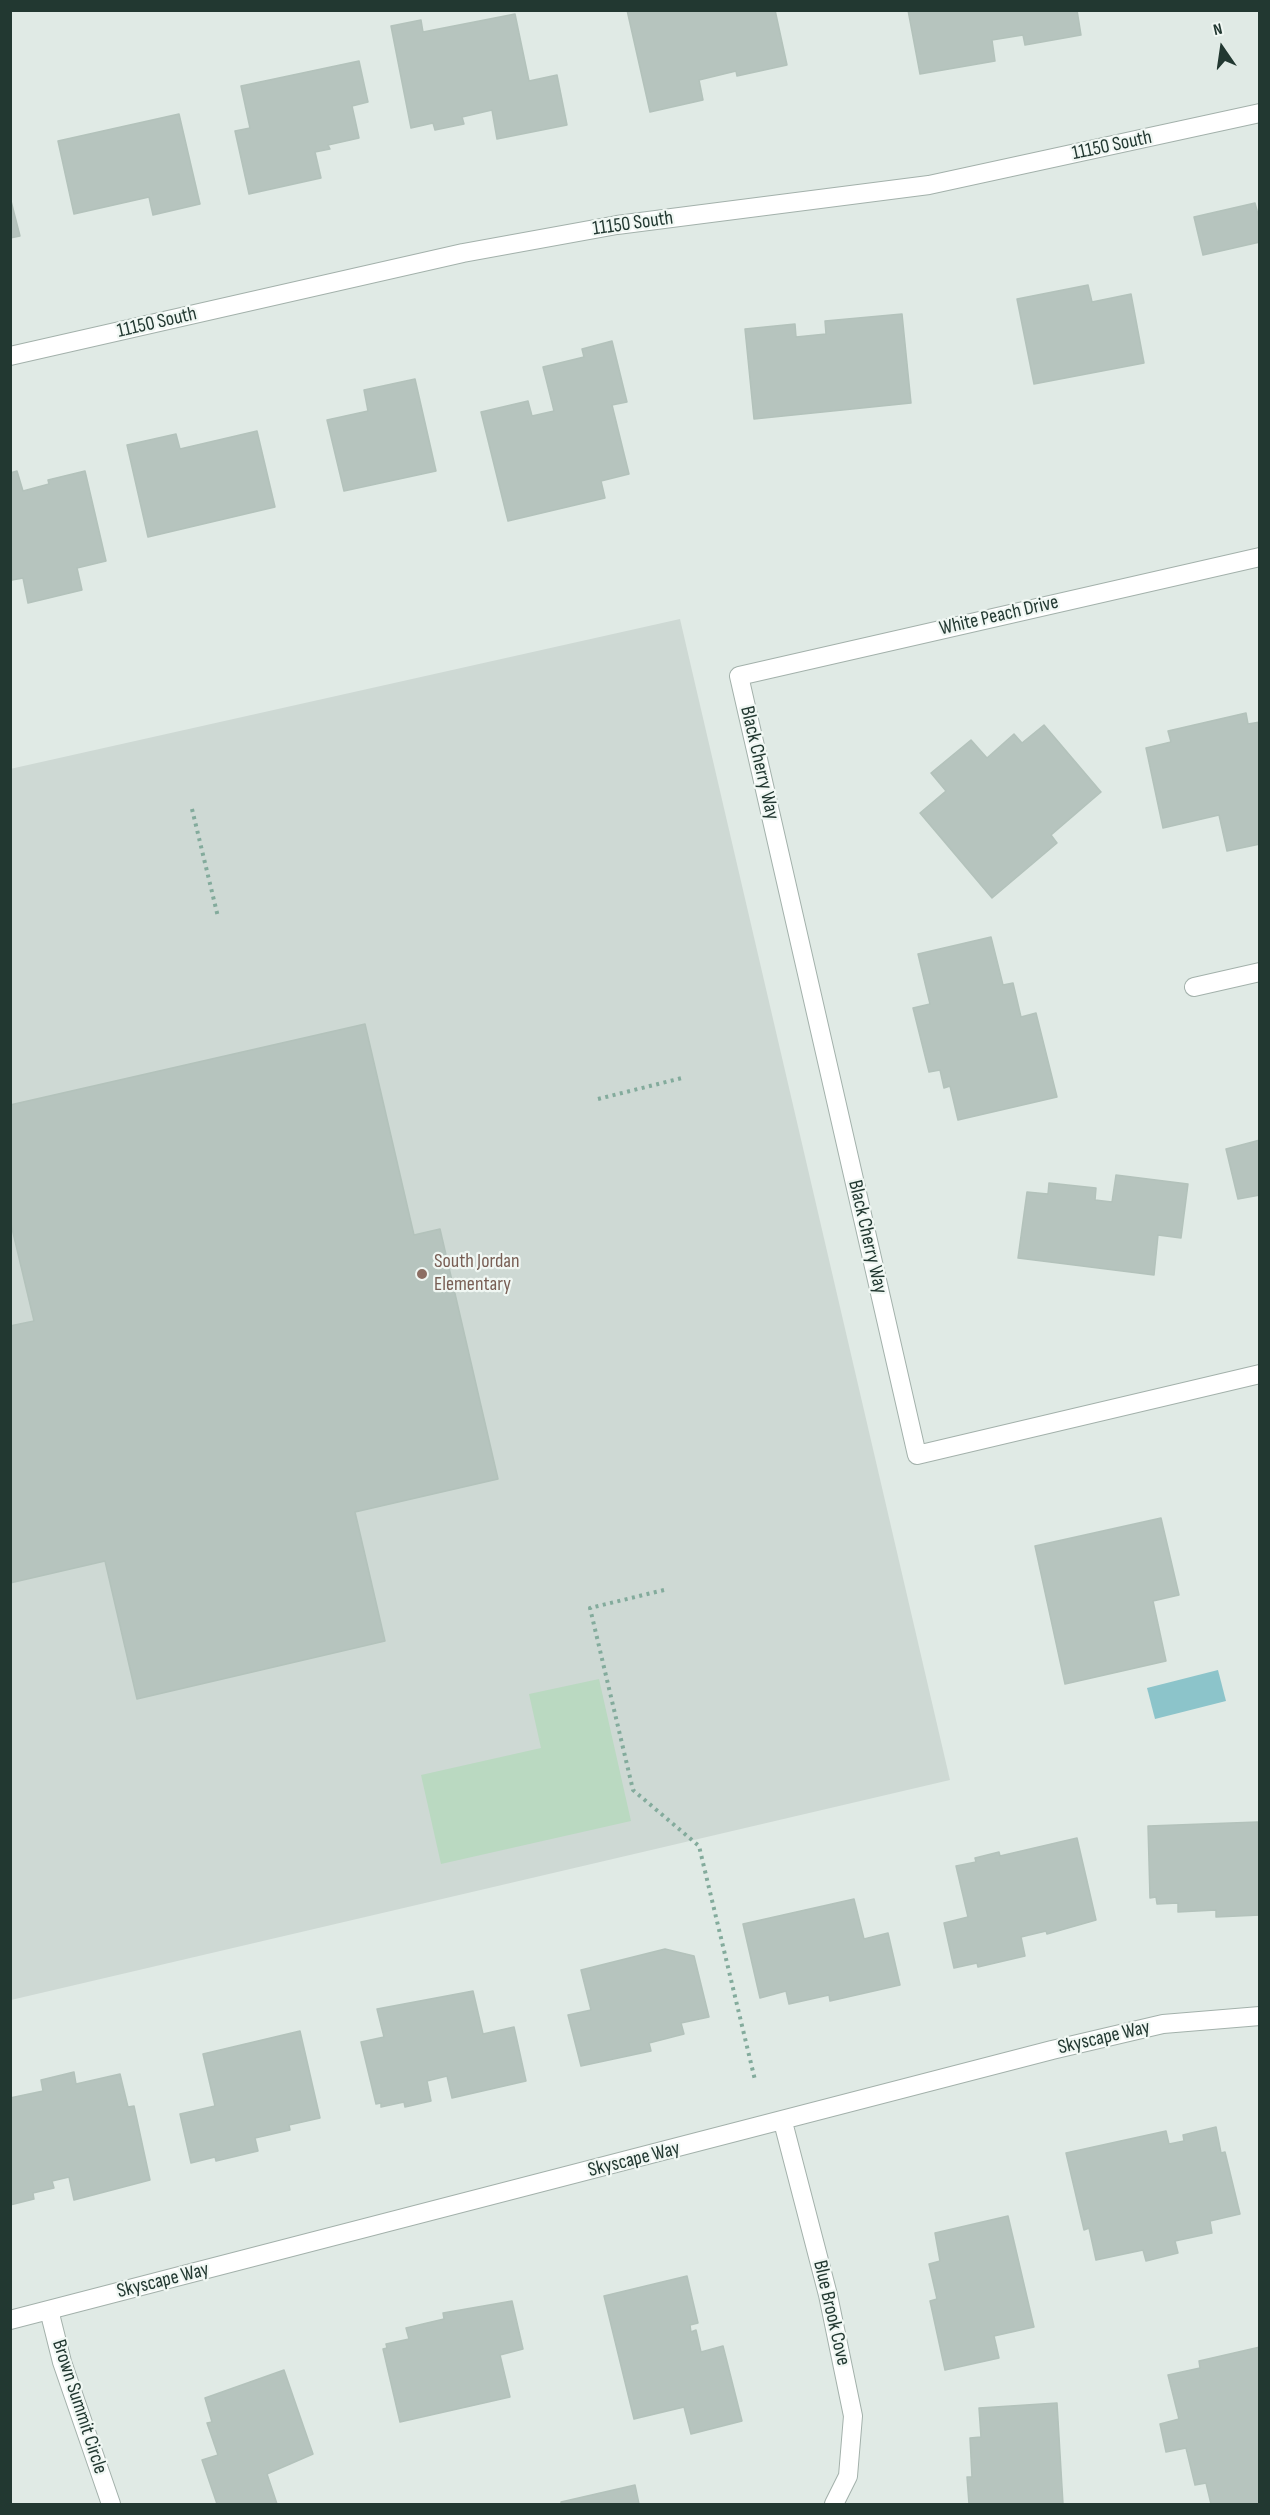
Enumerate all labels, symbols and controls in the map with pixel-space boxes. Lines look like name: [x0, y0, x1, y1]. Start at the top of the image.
north arrow: [1192, 18, 1252, 78]
text: N: [1212, 20, 1224, 40]
street label: 11150 South: [1070, 126, 1154, 166]
street label: 11150 South: [591, 206, 675, 242]
street label: 11150 South: [115, 302, 199, 344]
street label: White Peach Drive: [937, 591, 1061, 641]
street label: Black Cherry Way: [734, 704, 784, 822]
street label: Black Cherry Way: [842, 1178, 892, 1296]
place label: South Jordan Elementary: [434, 1250, 519, 1297]
marker: South Jordan Elementary: [415, 1267, 429, 1281]
street label: Skyscape Way: [1056, 2016, 1152, 2060]
street label: Skyscape Way: [586, 2137, 682, 2183]
street label: Skyscape Way: [115, 2258, 211, 2304]
street label: Blue Brook Cove: [807, 2258, 855, 2368]
street label: Brown Summit Circle: [46, 2337, 112, 2477]

